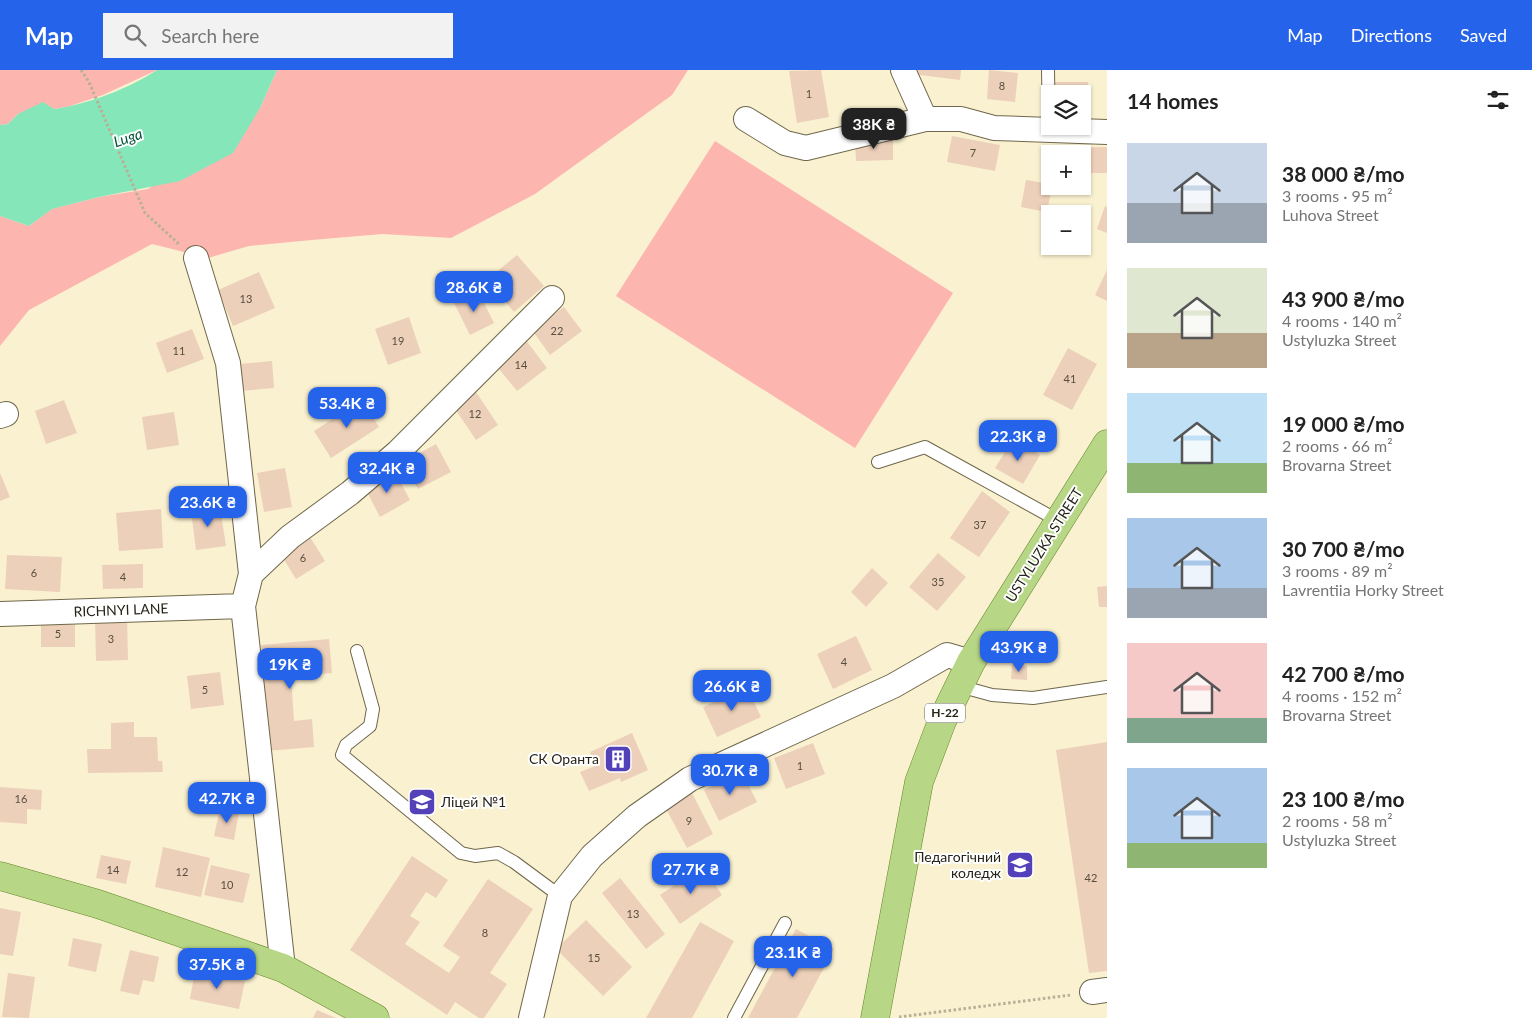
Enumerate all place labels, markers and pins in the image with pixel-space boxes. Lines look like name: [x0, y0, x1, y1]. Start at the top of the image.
pin: 38K ₴: [839, 108, 909, 150]
pin: 28.6K ₴: [428, 270, 520, 313]
pin: 53.4K ₴: [301, 386, 393, 429]
pin: 22.3K ₴: [972, 420, 1064, 462]
pin: 32.4K ₴: [341, 452, 433, 494]
pin: 23.6K ₴: [162, 486, 254, 528]
pin: 43.9K ₴: [973, 630, 1065, 673]
pin: 19K ₴: [255, 648, 325, 690]
pin: 26.6K ₴: [686, 670, 778, 712]
building icon: СК Оранта: [603, 744, 633, 774]
place label: СК Оранта: [529, 750, 599, 767]
pin: 30.7K ₴: [684, 754, 776, 796]
pin: 42.7K ₴: [181, 782, 273, 824]
school or university icon: Ліцей №1: [407, 787, 437, 817]
place label: Ліцей №1: [440, 793, 506, 810]
place label: Педагогічний коледж: [914, 848, 1001, 881]
school or university icon: Педагогічний коледж: [1005, 850, 1035, 880]
pin: 27.7K ₴: [645, 852, 737, 895]
pin: 23.1K ₴: [747, 936, 839, 978]
pin: 37.5K ₴: [171, 948, 263, 990]

